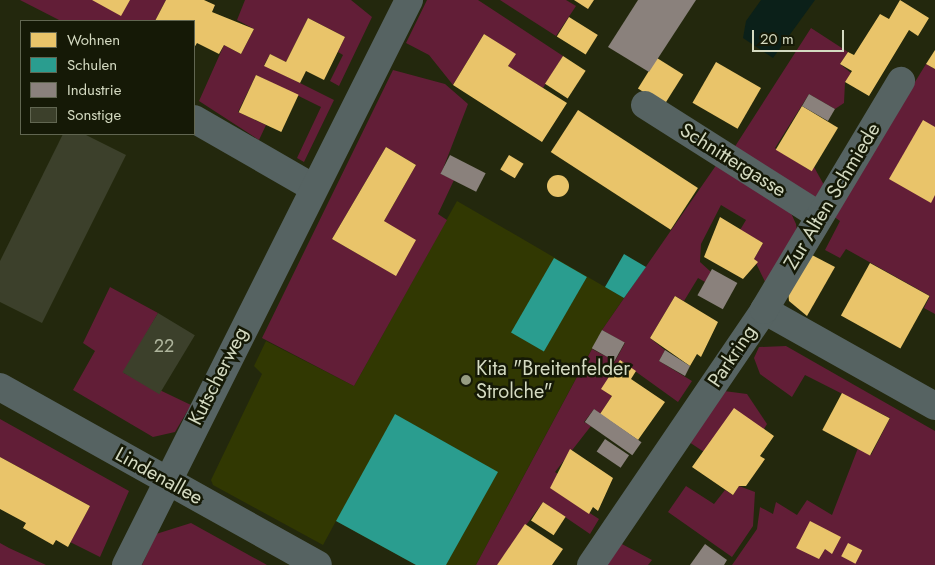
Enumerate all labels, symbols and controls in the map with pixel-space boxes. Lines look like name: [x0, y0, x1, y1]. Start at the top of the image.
legend: [20, 20, 195, 135]
scale bar: [755, 20, 848, 52]
text: 20 m: [760, 28, 794, 50]
text: Wohnen: [67, 29, 120, 51]
text: Schulen: [67, 54, 117, 76]
text: Industrie: [67, 79, 121, 101]
text: Sonstige: [67, 104, 121, 126]
street label: Schnittergasse: [675, 118, 791, 202]
street label: Zur Alten Schmiede: [779, 118, 885, 274]
street label: Parkring: [703, 320, 761, 392]
street label: Kutscherweg: [183, 323, 253, 429]
house number: 22: [154, 335, 174, 357]
place label: Kita "Breitenfelder Strolche": [476, 356, 630, 403]
marker: Kita "Breitenfelder Strolche": [460, 374, 472, 386]
street label: Lindenallee: [111, 442, 207, 510]

